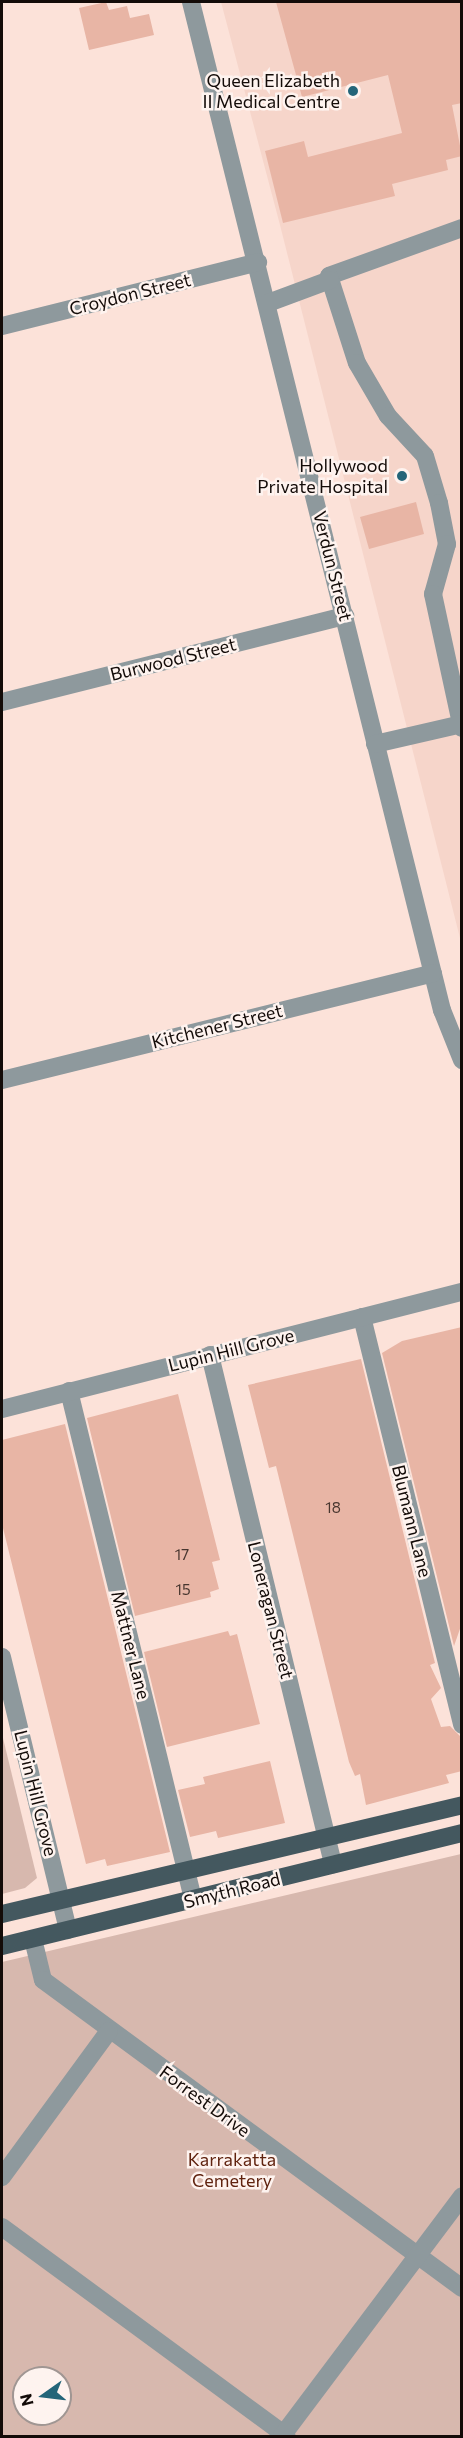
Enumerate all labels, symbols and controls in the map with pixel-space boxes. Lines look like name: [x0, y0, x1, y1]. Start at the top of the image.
place label: Queen Elizabeth II Medical Centre: [203, 70, 340, 112]
marker: Queen Elizabeth II Medical Centre: [344, 82, 362, 100]
street label: Croydon Street: [67, 268, 193, 320]
place label: Hollywood Private Hospital: [257, 455, 388, 498]
marker: Hollywood Private Hospital: [393, 467, 411, 485]
street label: Verdun Street: [309, 509, 357, 623]
street label: Burwood Street: [108, 633, 238, 685]
street label: Kitchener Street: [149, 999, 285, 1053]
street label: Lupin Hill Grove: [166, 1324, 296, 1376]
street label: Blumann Lane: [388, 1463, 436, 1579]
house number: 18: [325, 1499, 341, 1517]
street label: Loneragan Street: [243, 1539, 299, 1681]
house number: 17: [175, 1546, 189, 1564]
house number: 15: [175, 1581, 191, 1599]
street label: Mattner Lane: [107, 1588, 155, 1702]
street label: Lupin Hill Grove: [10, 1728, 62, 1858]
street label: Smyth Road: [182, 1868, 282, 1912]
street label: Forrest Drive: [155, 2061, 255, 2141]
park label: Karrakatta Cemetery: [188, 2149, 276, 2192]
north arrow: [12, 2366, 72, 2426]
text: N: [15, 2392, 37, 2408]

